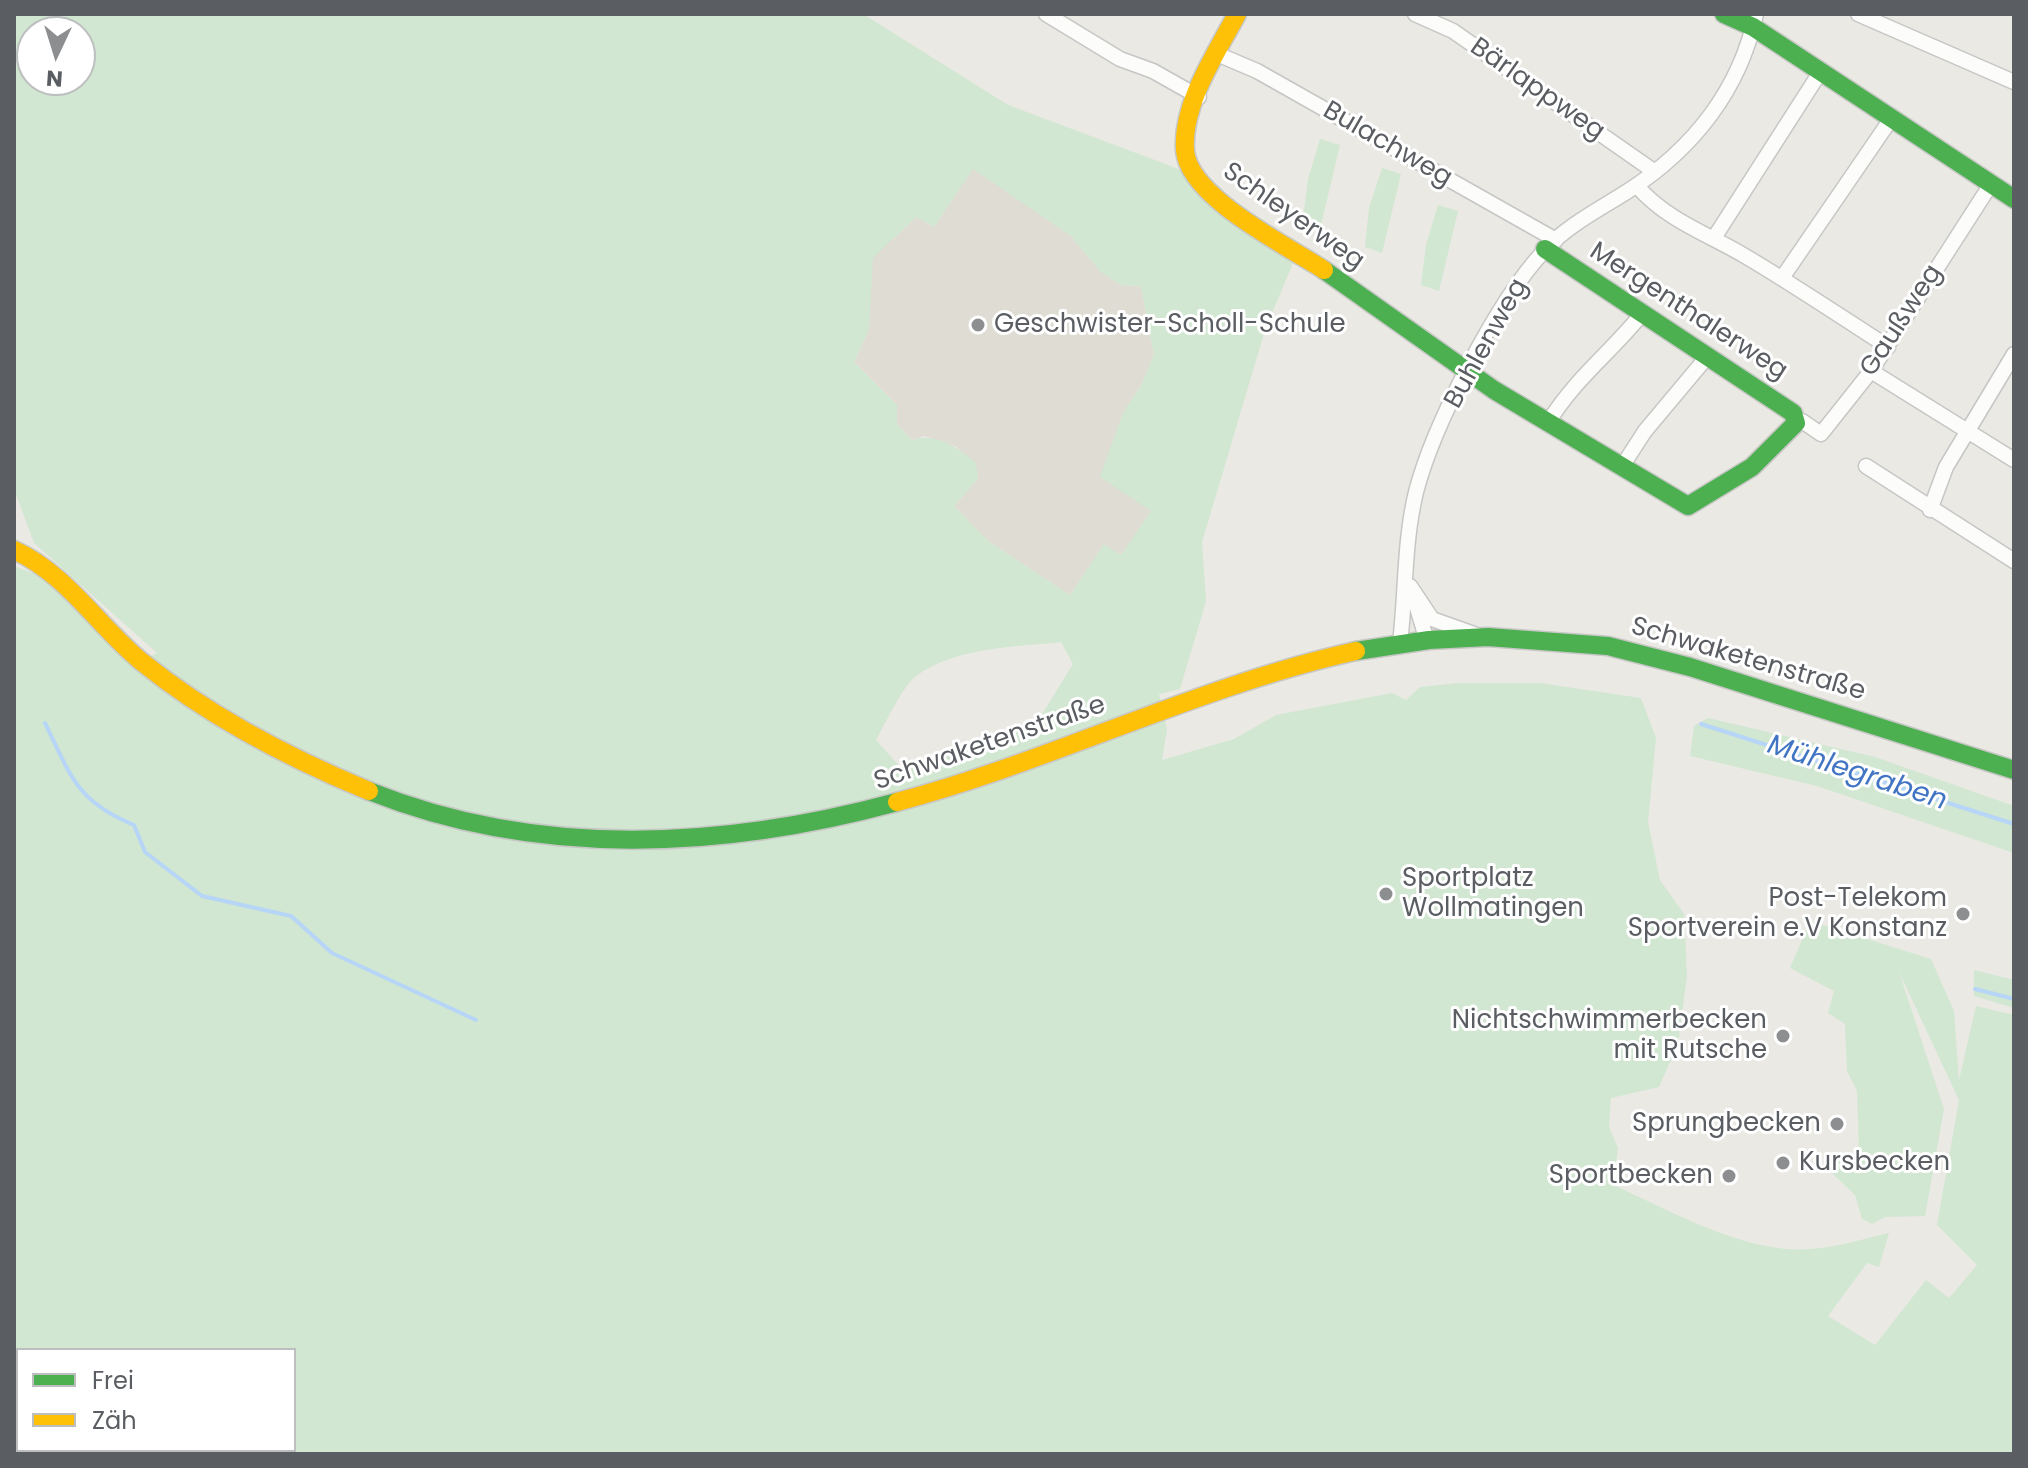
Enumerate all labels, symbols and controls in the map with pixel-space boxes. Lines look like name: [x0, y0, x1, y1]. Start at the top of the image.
north arrow: [16, 16, 96, 96]
street label: Bärlappweg: [1464, 32, 1610, 148]
text: N: [45, 62, 64, 94]
street label: Bulachweg: [1317, 95, 1457, 195]
street label: Schleyerweg: [1216, 157, 1370, 277]
street label: Mergenthalerweg: [1583, 236, 1793, 388]
street label: Gaußweg: [1854, 259, 1950, 383]
street label: Buhlenweg: [1439, 274, 1535, 414]
place label: Geschwister-Scholl-Schule: [994, 309, 1346, 341]
marker: Geschwister-Scholl-Schule: [969, 316, 987, 334]
street label: Schwaketenstraße: [1627, 612, 1869, 708]
street label: Schwaketenstraße: [870, 690, 1110, 798]
water label: Mühlegraben: [1763, 729, 1951, 819]
place label: Sportplatz Wollmatingen: [1402, 863, 1584, 924]
place label: Post-Telekom Sportverein e.V Konstanz: [1628, 883, 1947, 944]
marker: Sportplatz Wollmatingen: [1377, 885, 1395, 903]
marker: Post-Telekom Sportverein e.V Konstanz: [1954, 905, 1972, 923]
place label: Nichtschwimmerbecken mit Rutsche: [1452, 1005, 1767, 1066]
marker: Nichtschwimmerbecken mit Rutsche: [1774, 1027, 1792, 1045]
place label: Sprungbecken: [1632, 1108, 1821, 1140]
marker: Sprungbecken: [1828, 1115, 1846, 1133]
place label: Kursbecken: [1799, 1147, 1950, 1179]
marker: Kursbecken: [1774, 1154, 1792, 1172]
place label: Sportbecken: [1549, 1160, 1713, 1192]
marker: Sportbecken: [1720, 1167, 1738, 1185]
legend: [16, 1348, 296, 1452]
text: Frei: [92, 1364, 134, 1397]
text: Zäh: [92, 1404, 137, 1437]

